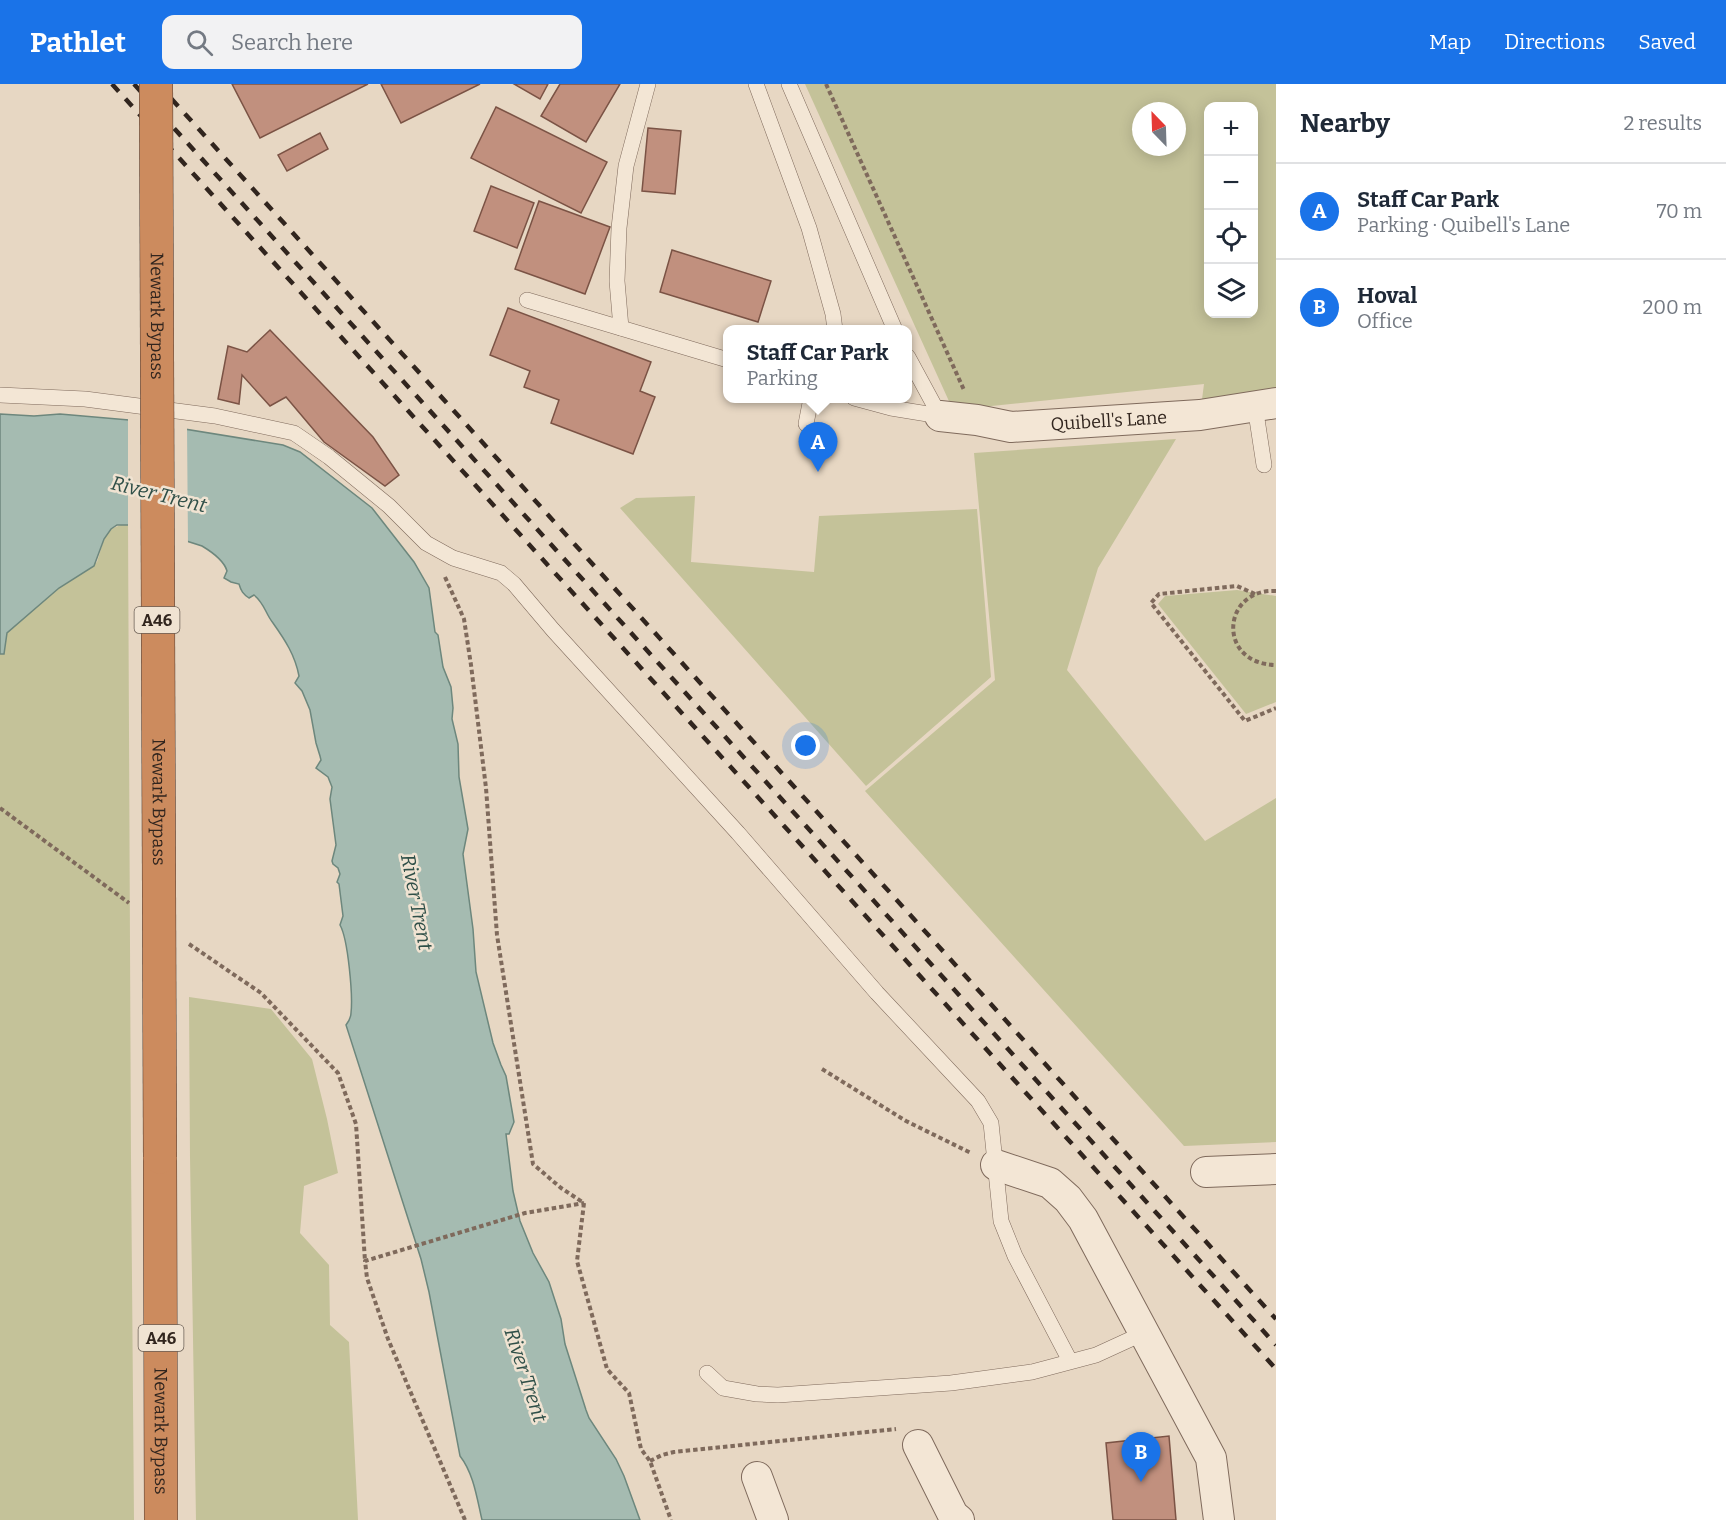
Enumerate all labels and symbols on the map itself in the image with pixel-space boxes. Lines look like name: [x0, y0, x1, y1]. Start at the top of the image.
north arrow: [1132, 102, 1186, 156]
street label: Newark Bypass: [146, 252, 168, 380]
street label: Quibell's Lane: [1050, 406, 1168, 435]
pin: A: [798, 422, 838, 472]
water label: River Trent: [109, 471, 210, 518]
road number: A46: [134, 607, 180, 633]
your location: [791, 731, 820, 760]
street label: Newark Bypass: [147, 738, 170, 866]
water label: River Trent: [396, 852, 438, 953]
road number: A46: [138, 1325, 184, 1351]
water label: River Trent: [500, 1325, 553, 1426]
street label: Newark Bypass: [150, 1367, 172, 1495]
pin: B: [1122, 1432, 1160, 1482]

